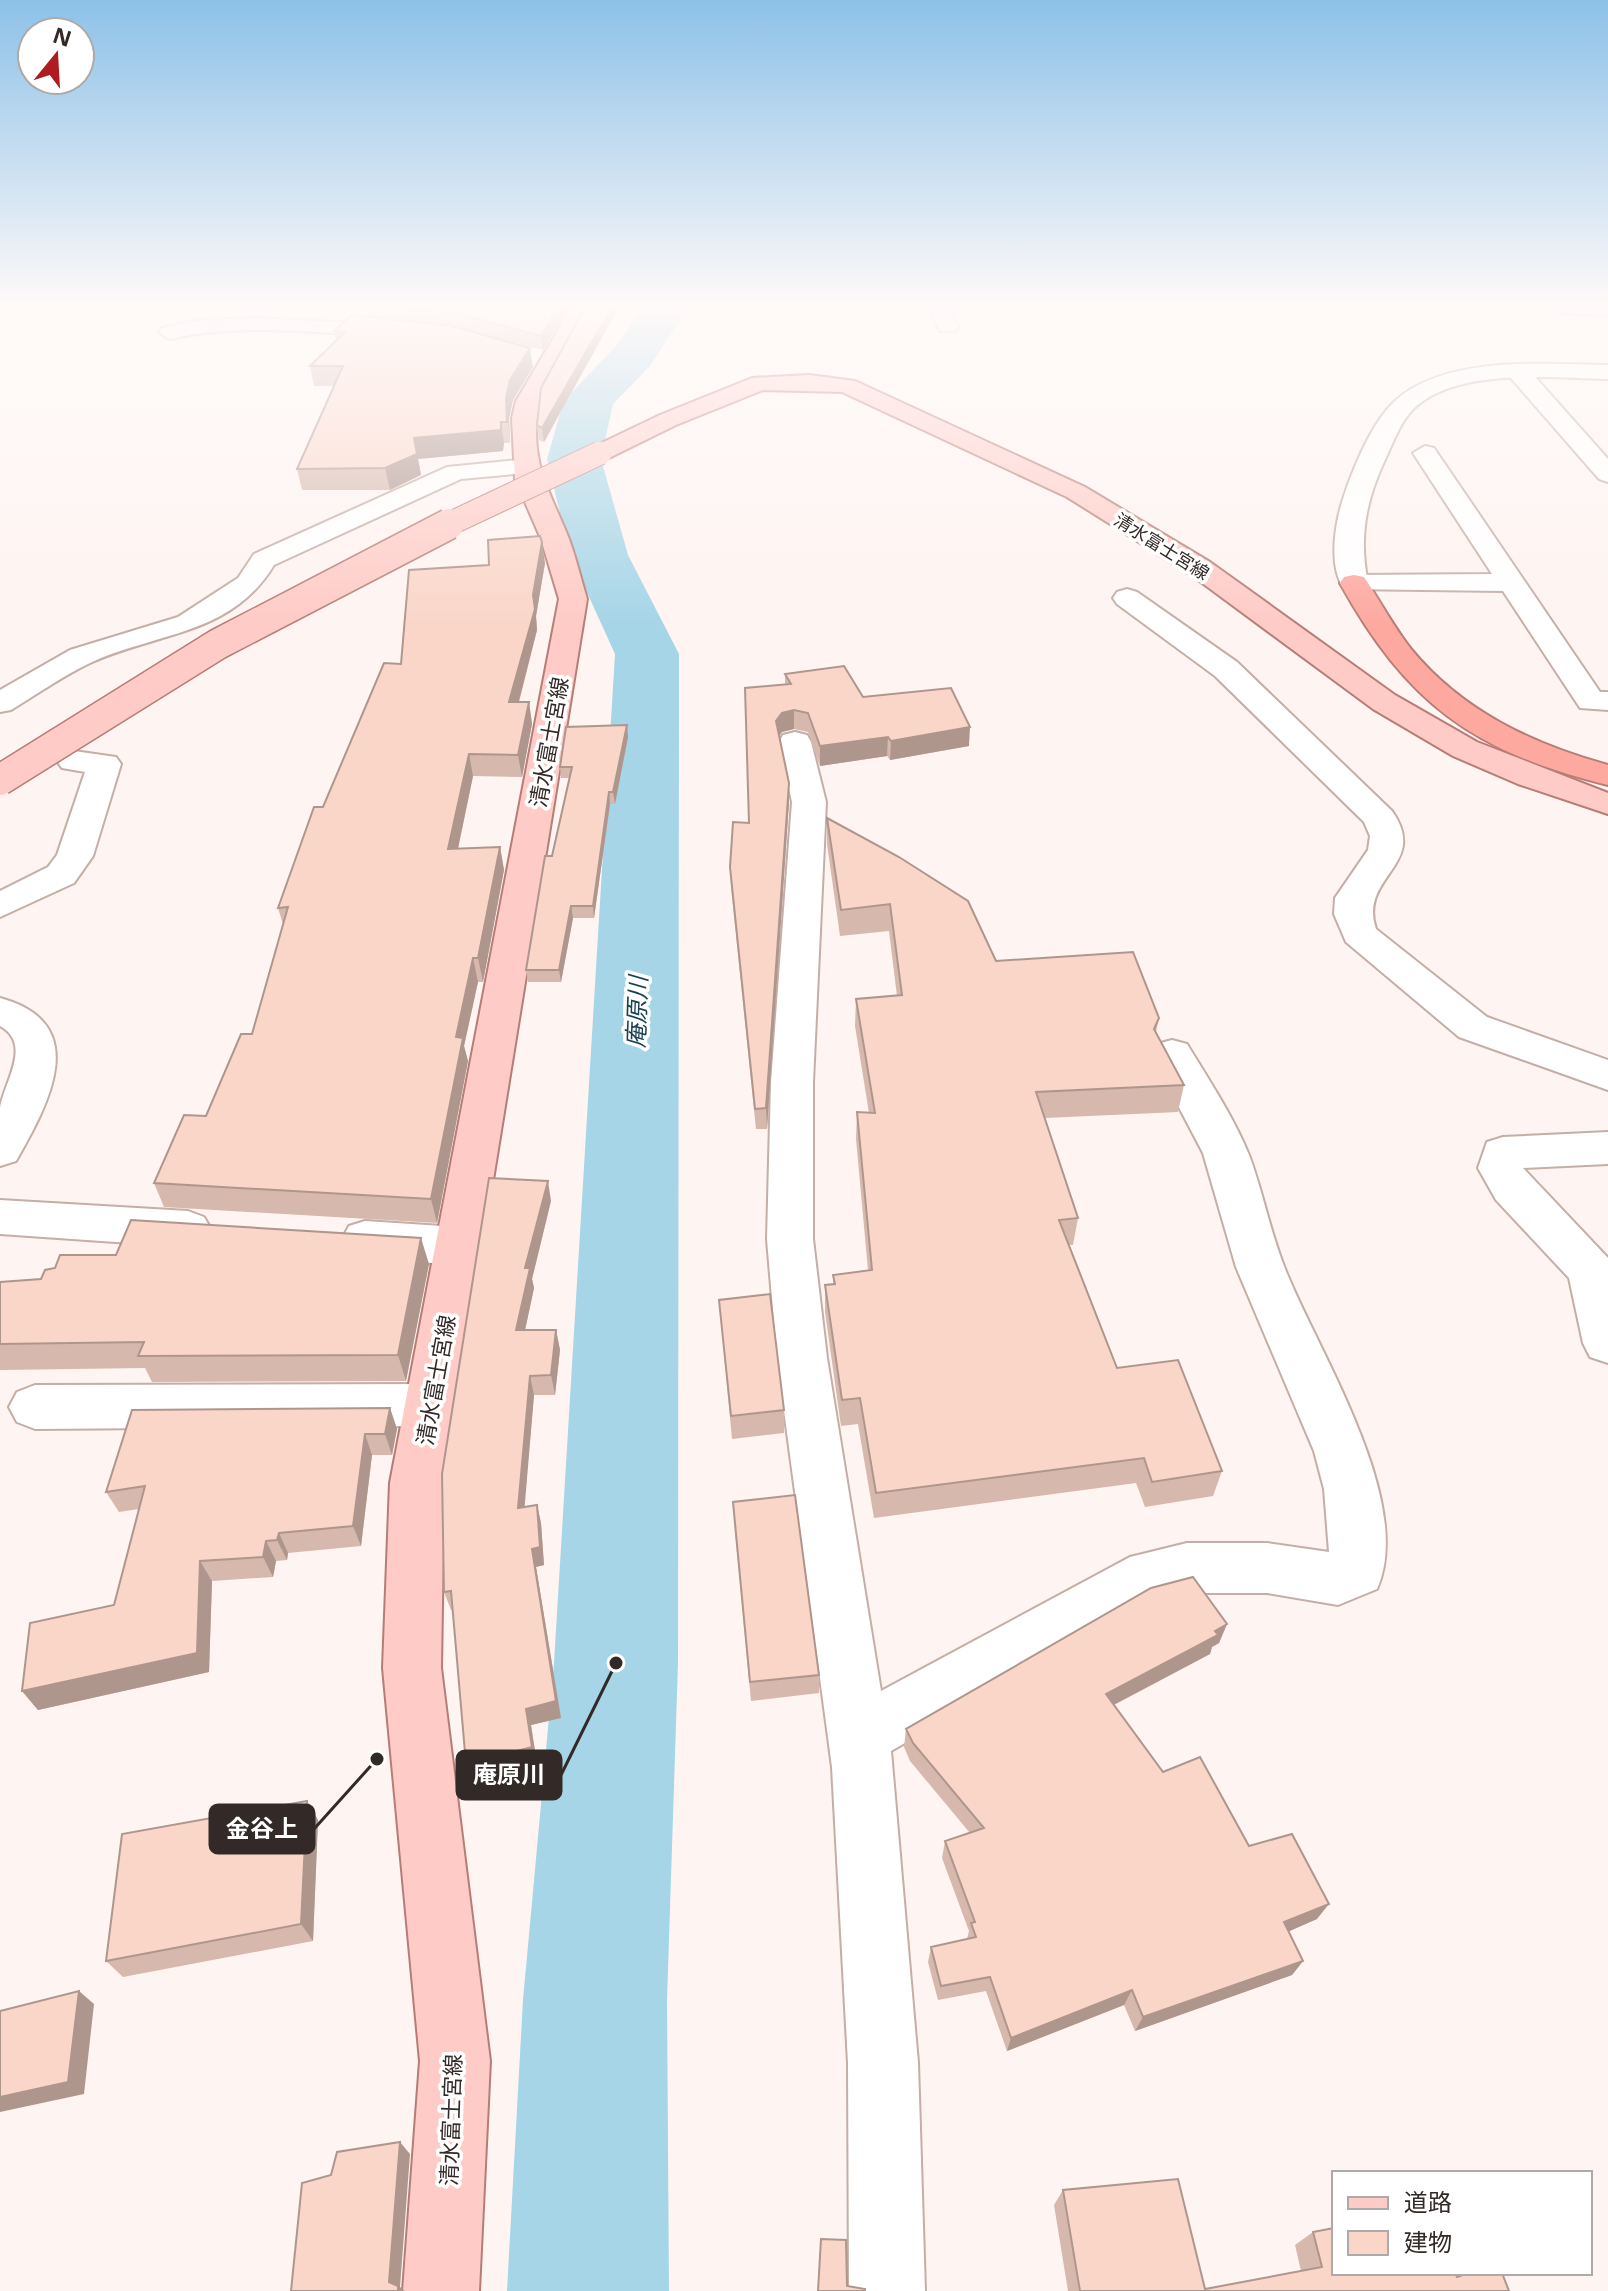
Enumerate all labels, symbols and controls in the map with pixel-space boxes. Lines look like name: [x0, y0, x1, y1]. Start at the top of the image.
north arrow: [16, 16, 96, 96]
text: N: [49, 19, 76, 53]
street label: 清水富士宮線: [1110, 507, 1214, 585]
street label: 清水富士宮線: [522, 674, 574, 810]
water label: 庵原川: [618, 972, 654, 1049]
street label: 清水富士宮線: [409, 1312, 461, 1448]
callout: 庵原川: [457, 1751, 561, 1799]
text: 庵原川: [473, 1757, 545, 1790]
callout: 金谷上: [210, 1805, 314, 1853]
text: 金谷上: [226, 1811, 298, 1844]
street label: 清水富士宮線: [433, 2054, 467, 2186]
legend: [1332, 2171, 1592, 2275]
text: 道路: [1404, 2185, 1452, 2218]
text: 建物: [1404, 2225, 1452, 2258]

